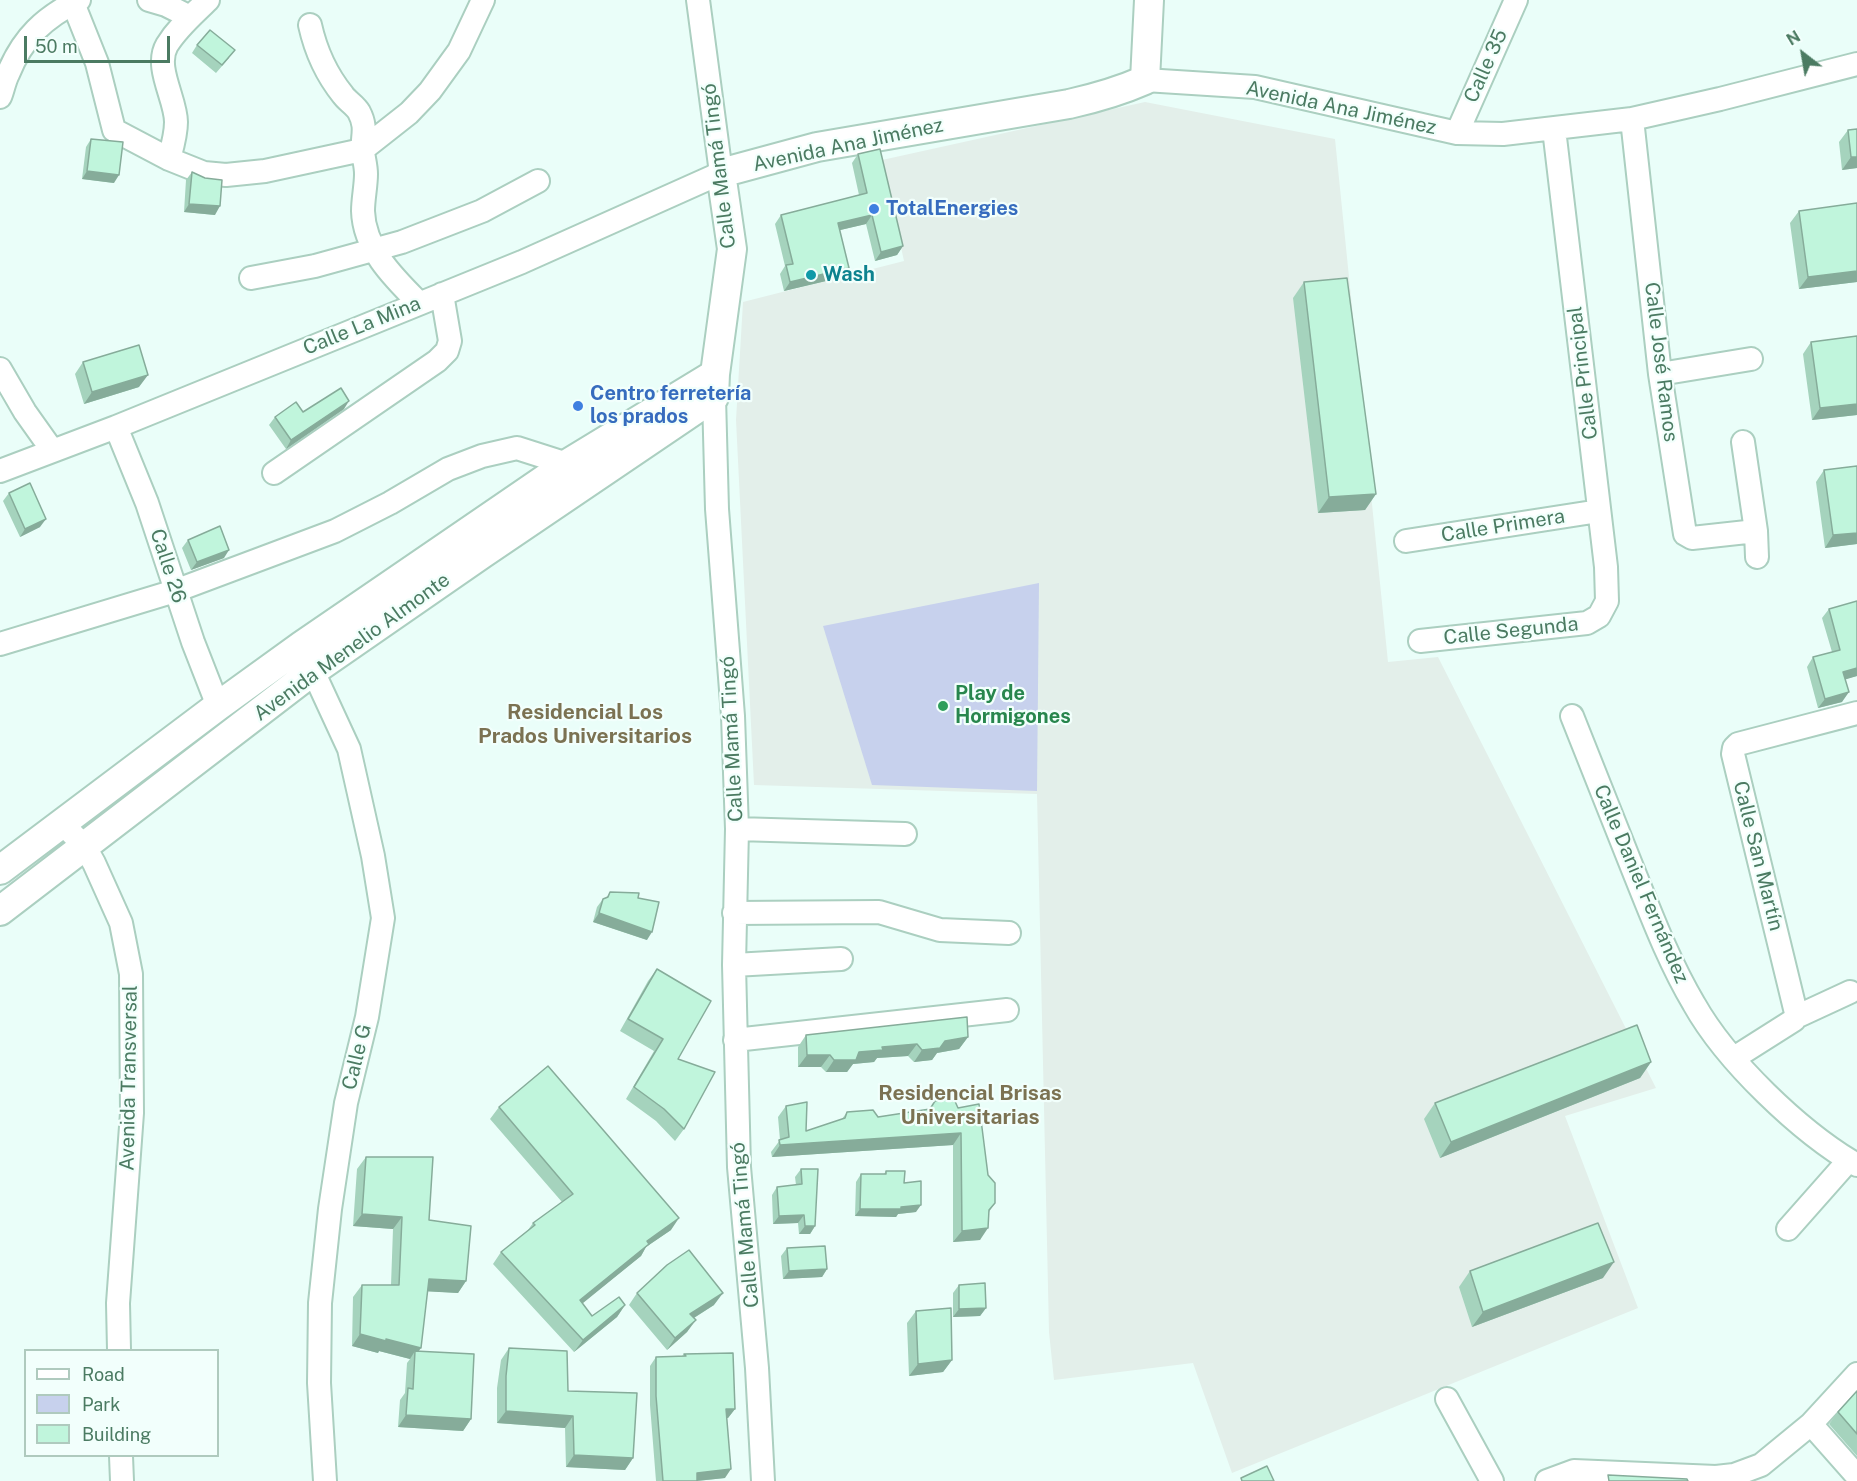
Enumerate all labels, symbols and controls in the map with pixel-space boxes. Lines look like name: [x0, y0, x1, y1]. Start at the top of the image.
scale bar: [27, 24, 172, 62]
north arrow: [1773, 24, 1833, 84]
street label: Calle 35: [1459, 26, 1513, 106]
text: N: [1783, 27, 1804, 50]
text: 50 m: [35, 36, 78, 57]
street label: Avenida Ana Jiménez: [1244, 76, 1438, 140]
street label: Calle Mamá Tingó: [697, 82, 741, 250]
street label: Avenida Ana Jiménez: [751, 113, 945, 177]
place label: TotalEnergies: [886, 197, 1018, 221]
marker: TotalEnergies: [867, 202, 881, 216]
place label: Wash: [823, 263, 875, 287]
marker: Wash: [804, 268, 818, 282]
street label: Calle José Ramos: [1639, 281, 1683, 443]
street label: Calle La Mina: [300, 292, 424, 360]
street label: Calle Principal: [1563, 305, 1603, 441]
place label: Centro ferretería los prados: [590, 382, 751, 429]
marker: Centro ferretería los prados: [571, 399, 585, 413]
street label: Calle Primera: [1439, 504, 1567, 548]
street label: Calle 26: [145, 526, 191, 606]
street label: Avenida Menelio Almonte: [249, 568, 455, 726]
street label: Calle Segunda: [1442, 612, 1580, 650]
street label: Calle Mamá Tingó: [716, 655, 748, 823]
place label: Play de Hormigones: [955, 682, 1071, 729]
marker: Play de Hormigones: [936, 699, 950, 713]
district label: Residencial Los Prados Universitarios: [478, 700, 692, 750]
street label: Calle San Martín: [1728, 779, 1788, 933]
street label: Calle Daniel Fernández: [1588, 781, 1694, 987]
street label: Avenida Transversal: [115, 985, 143, 1171]
street label: Calle G: [337, 1022, 377, 1092]
district label: Residencial Brisas Universitarias: [878, 1081, 1062, 1131]
street label: Calle Mamá Tingó: [726, 1141, 764, 1309]
legend: [24, 1349, 219, 1457]
text: Road: [82, 1364, 125, 1385]
text: Park: [82, 1394, 120, 1415]
text: Building: [82, 1424, 151, 1445]

